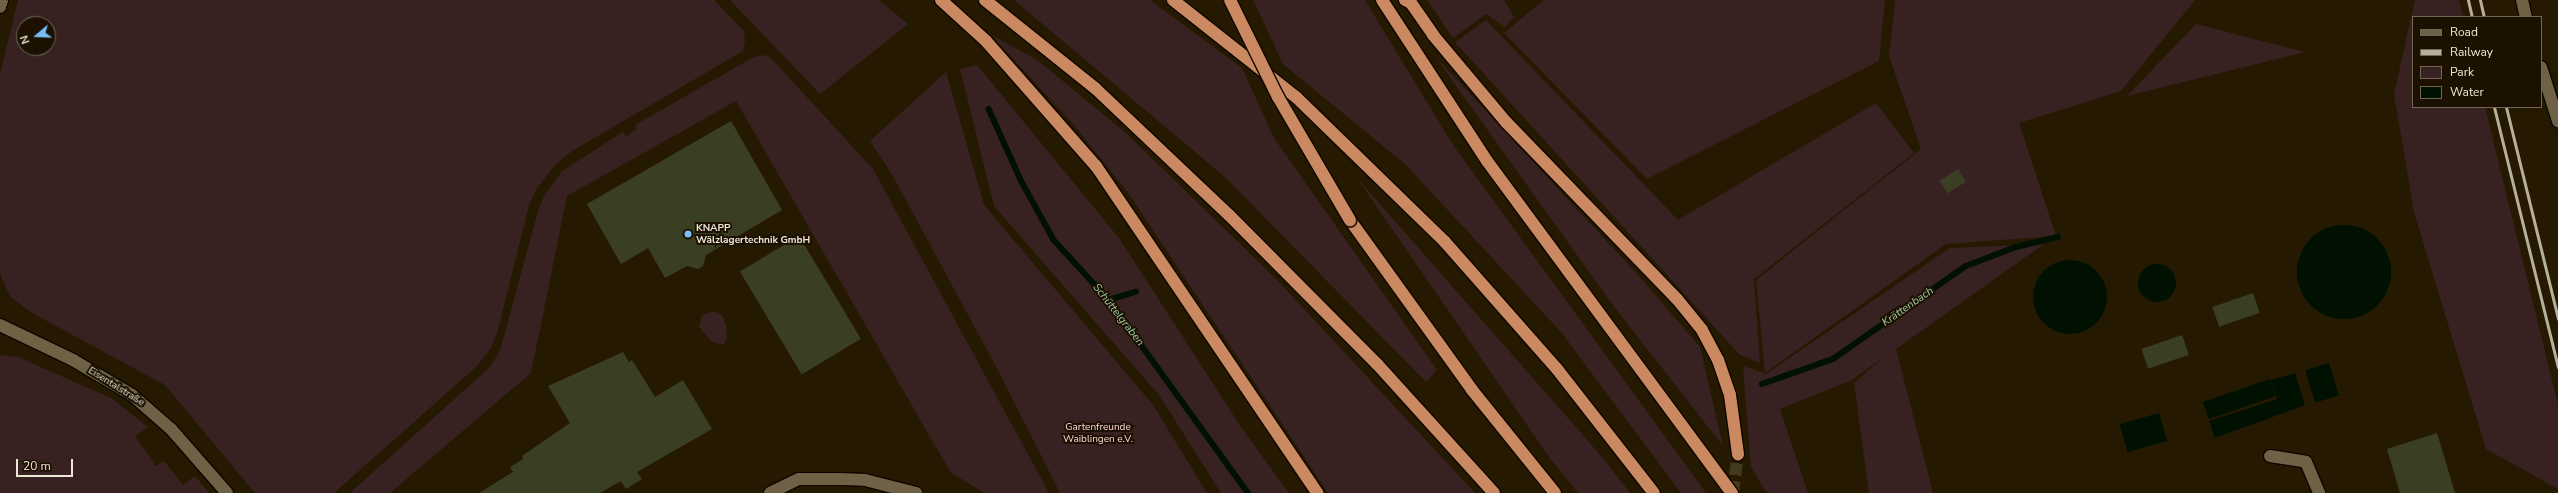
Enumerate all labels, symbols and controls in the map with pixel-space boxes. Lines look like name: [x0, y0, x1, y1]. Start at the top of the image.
north arrow: [16, 16, 56, 56]
legend: [2412, 16, 2542, 108]
text: Road: [2450, 24, 2478, 40]
text: N: [17, 33, 34, 46]
text: Railway: [2450, 44, 2493, 60]
text: Park: [2450, 64, 2474, 80]
text: Water: [2450, 84, 2484, 100]
place label: KNAPP Wälzlagertechnik GmbH: [696, 222, 810, 246]
marker: KNAPP Wälzlagertechnik GmbH: [683, 229, 693, 239]
water label: Schüttelgraben: [1090, 281, 1146, 349]
water label: Krättenbach: [1880, 284, 1936, 330]
street label: Eisentalstraße: [86, 365, 146, 409]
park label: Gartenfreunde Waiblingen e.V.: [1063, 421, 1133, 444]
scale bar: [18, 451, 75, 477]
text: 20 m: [23, 458, 51, 474]

